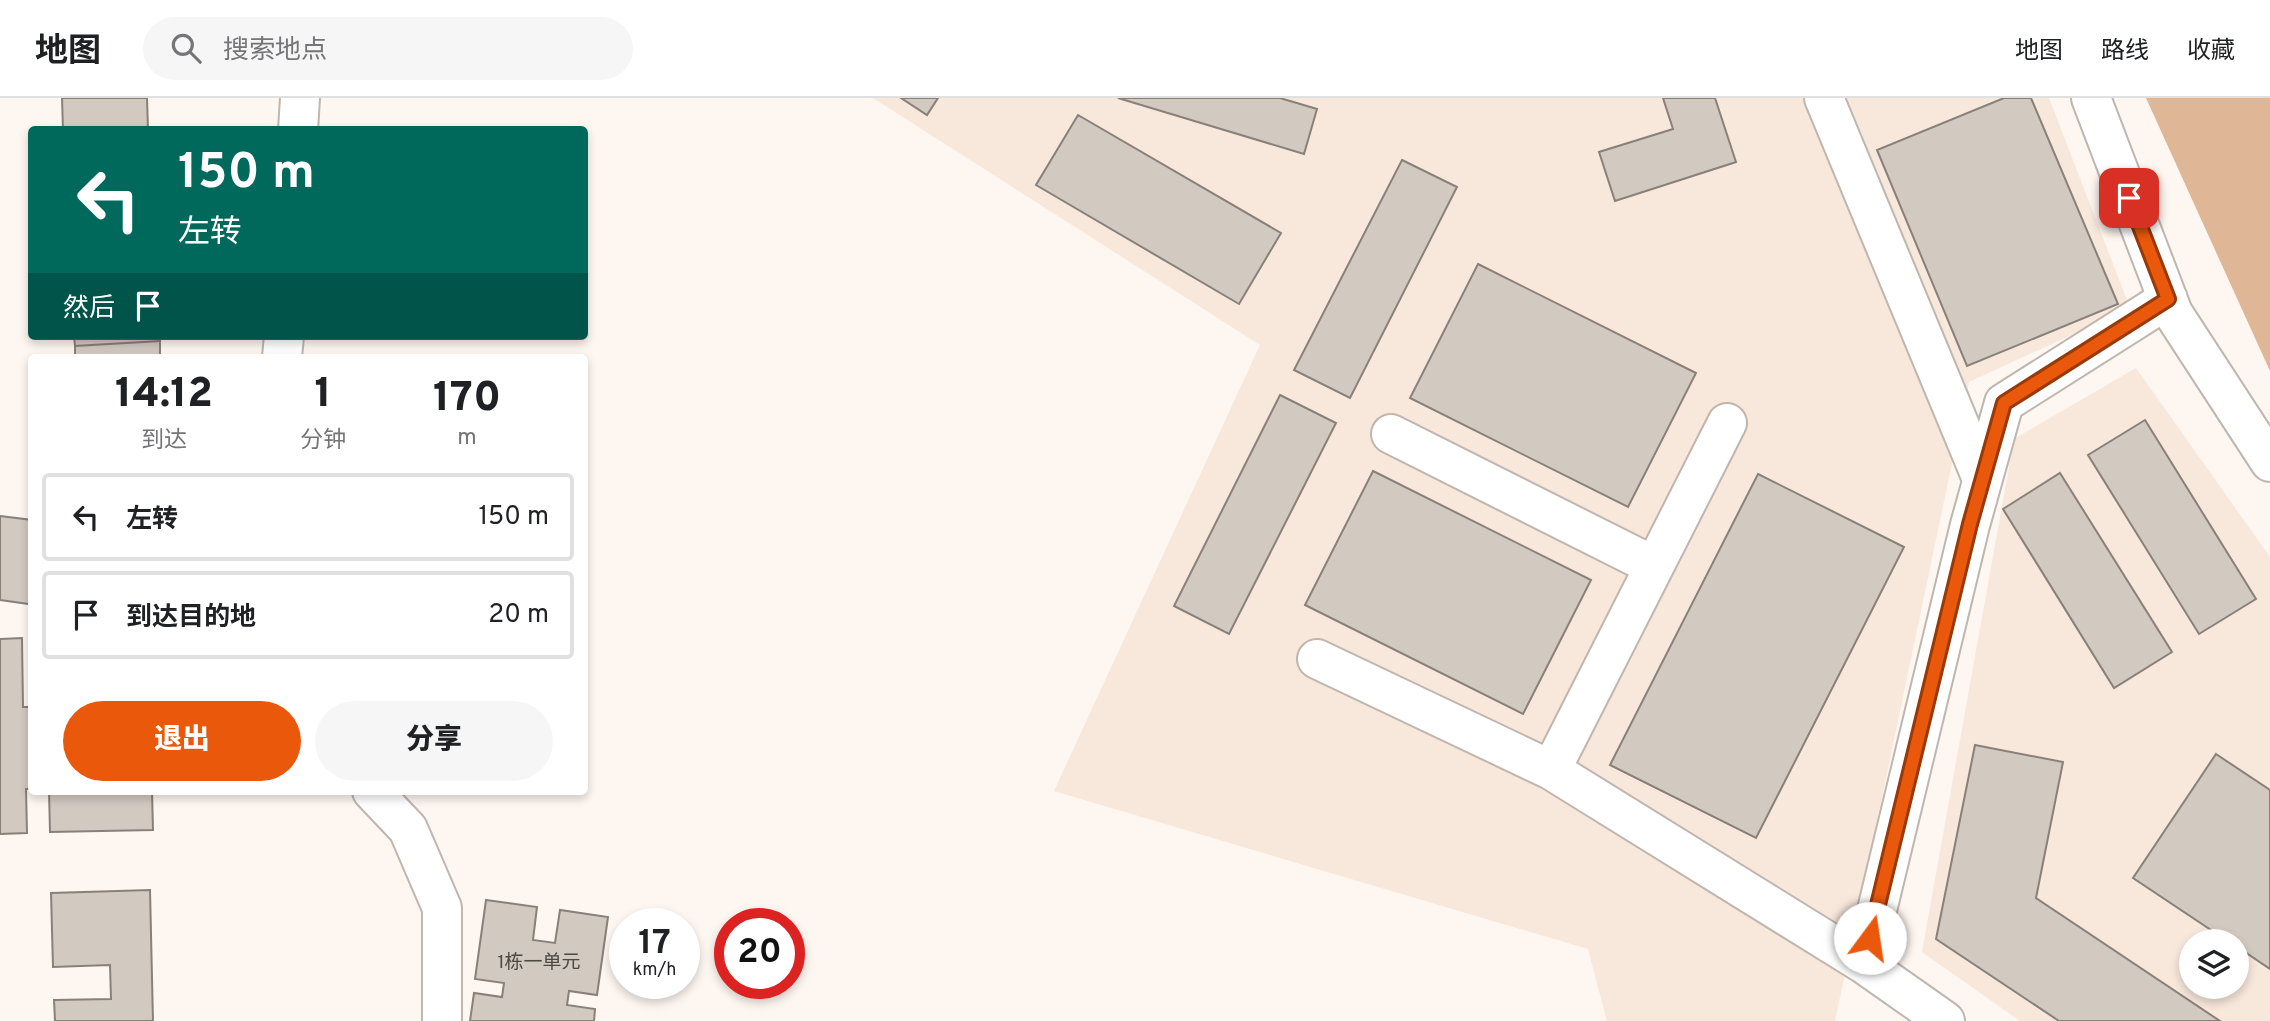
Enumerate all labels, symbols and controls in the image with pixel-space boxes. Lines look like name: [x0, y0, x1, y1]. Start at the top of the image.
search box: [143, 17, 633, 80]
icon: search: [167, 29, 205, 67]
text: 地图: [35, 32, 101, 74]
text: 搜索地点: [223, 35, 327, 68]
text: 地图: [2015, 37, 2063, 67]
text: 路线: [2101, 37, 2149, 67]
text: 收藏: [2187, 37, 2235, 67]
text: 150 m: [178, 144, 315, 206]
icon: left: [63, 154, 154, 245]
pin: [2099, 168, 2159, 228]
icon: arrive: [2110, 179, 2148, 217]
text: 左转: [178, 214, 242, 254]
icon: arrive: [129, 287, 167, 325]
text: 然后: [63, 293, 115, 326]
text: 14:12: [115, 369, 213, 422]
text: 1: [314, 369, 332, 422]
text: 170: [433, 373, 501, 426]
text: m: [457, 424, 477, 453]
text: 到达: [141, 427, 187, 456]
text: 分钟: [300, 427, 346, 456]
icon: left: [67, 498, 105, 536]
text: 150 m: [478, 501, 549, 534]
text: 左转: [126, 504, 178, 537]
icon: arrive: [67, 596, 105, 634]
text: 20 m: [488, 599, 549, 632]
text: 到达目的地: [126, 602, 256, 635]
button: 退出: [63, 701, 301, 781]
button: 分享: [315, 701, 553, 781]
position arrow: [1833, 901, 1907, 975]
speed limit sign: 20: [714, 908, 805, 999]
text: 17: [638, 922, 671, 966]
map controls: [2179, 929, 2249, 999]
button: layers: [2179, 929, 2249, 999]
house number: 1栋一单元: [497, 951, 581, 975]
text: km/h: [633, 959, 676, 982]

